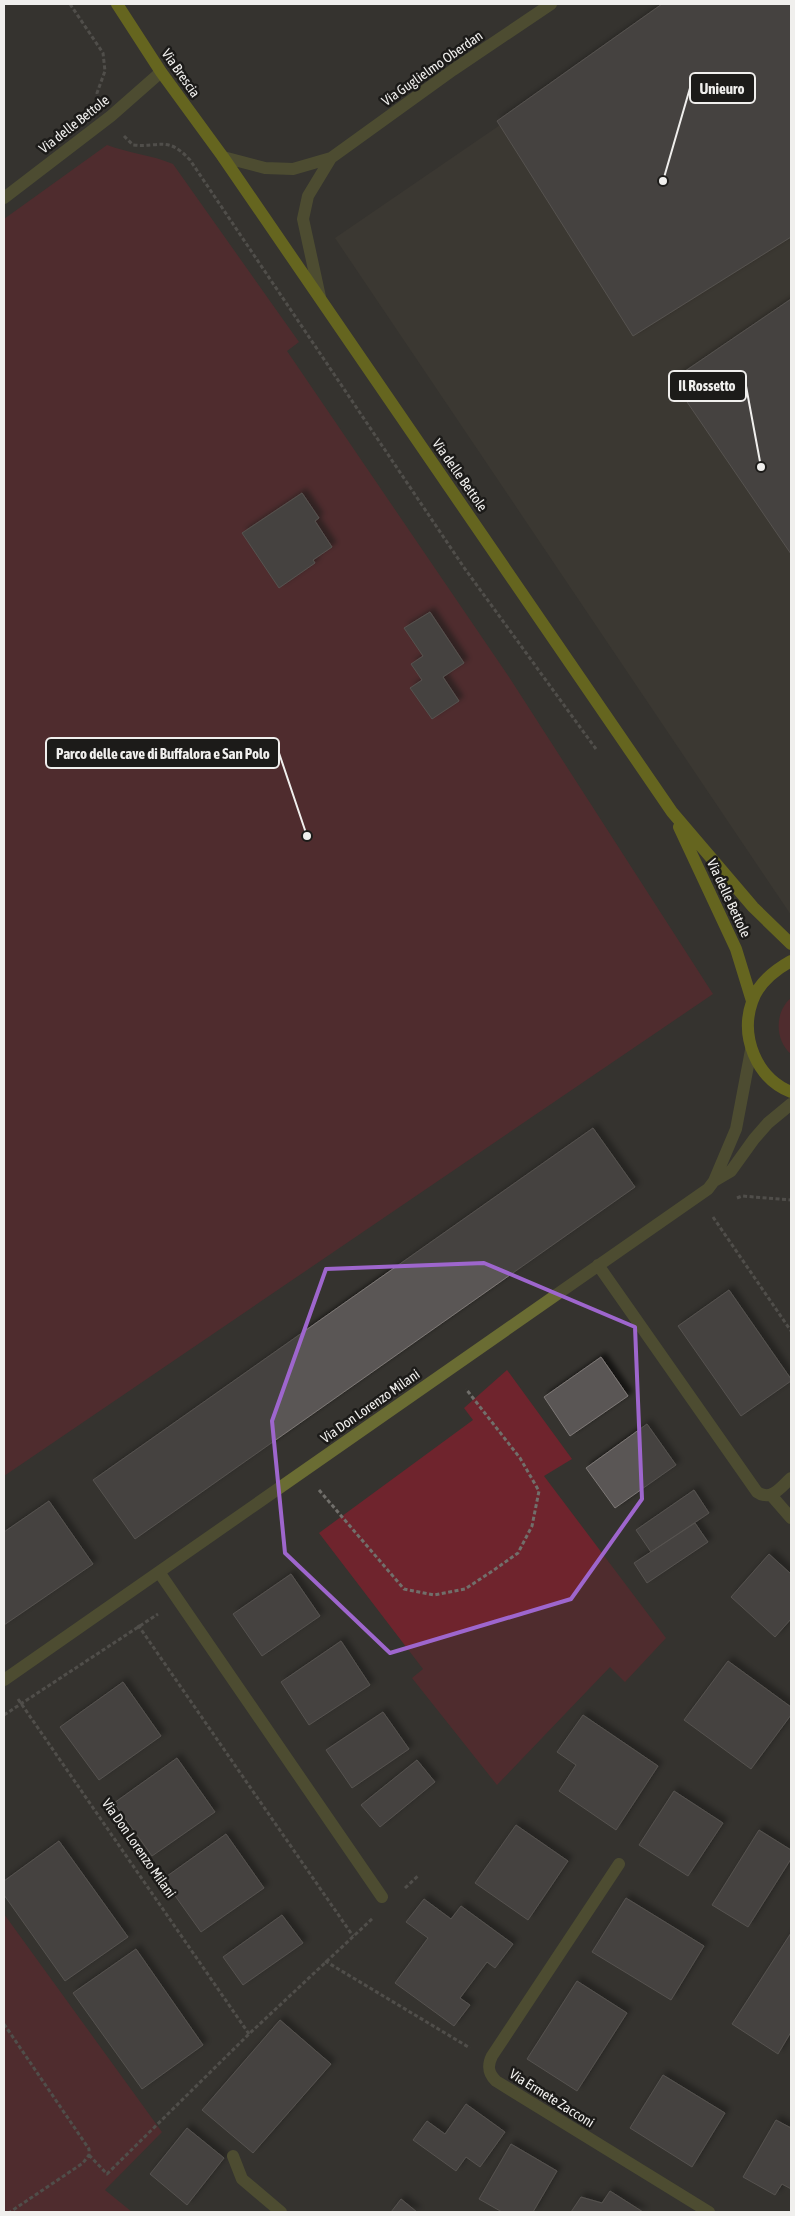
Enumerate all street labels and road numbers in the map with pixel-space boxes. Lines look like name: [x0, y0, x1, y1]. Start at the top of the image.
street label: Via Guglielmo Oberdan: [378, 27, 486, 109]
street label: Via Brescia: [159, 46, 203, 100]
street label: Via delle Bettole: [36, 92, 112, 156]
street label: Via delle Bettole: [429, 436, 491, 514]
street label: Via delle Bettole: [704, 856, 754, 940]
street label: Via Don Lorenzo Milani: [317, 1366, 423, 1446]
street label: Via Don Lorenzo Milani: [99, 1795, 179, 1901]
street label: Via Ermete Zacconi: [507, 2066, 597, 2130]

